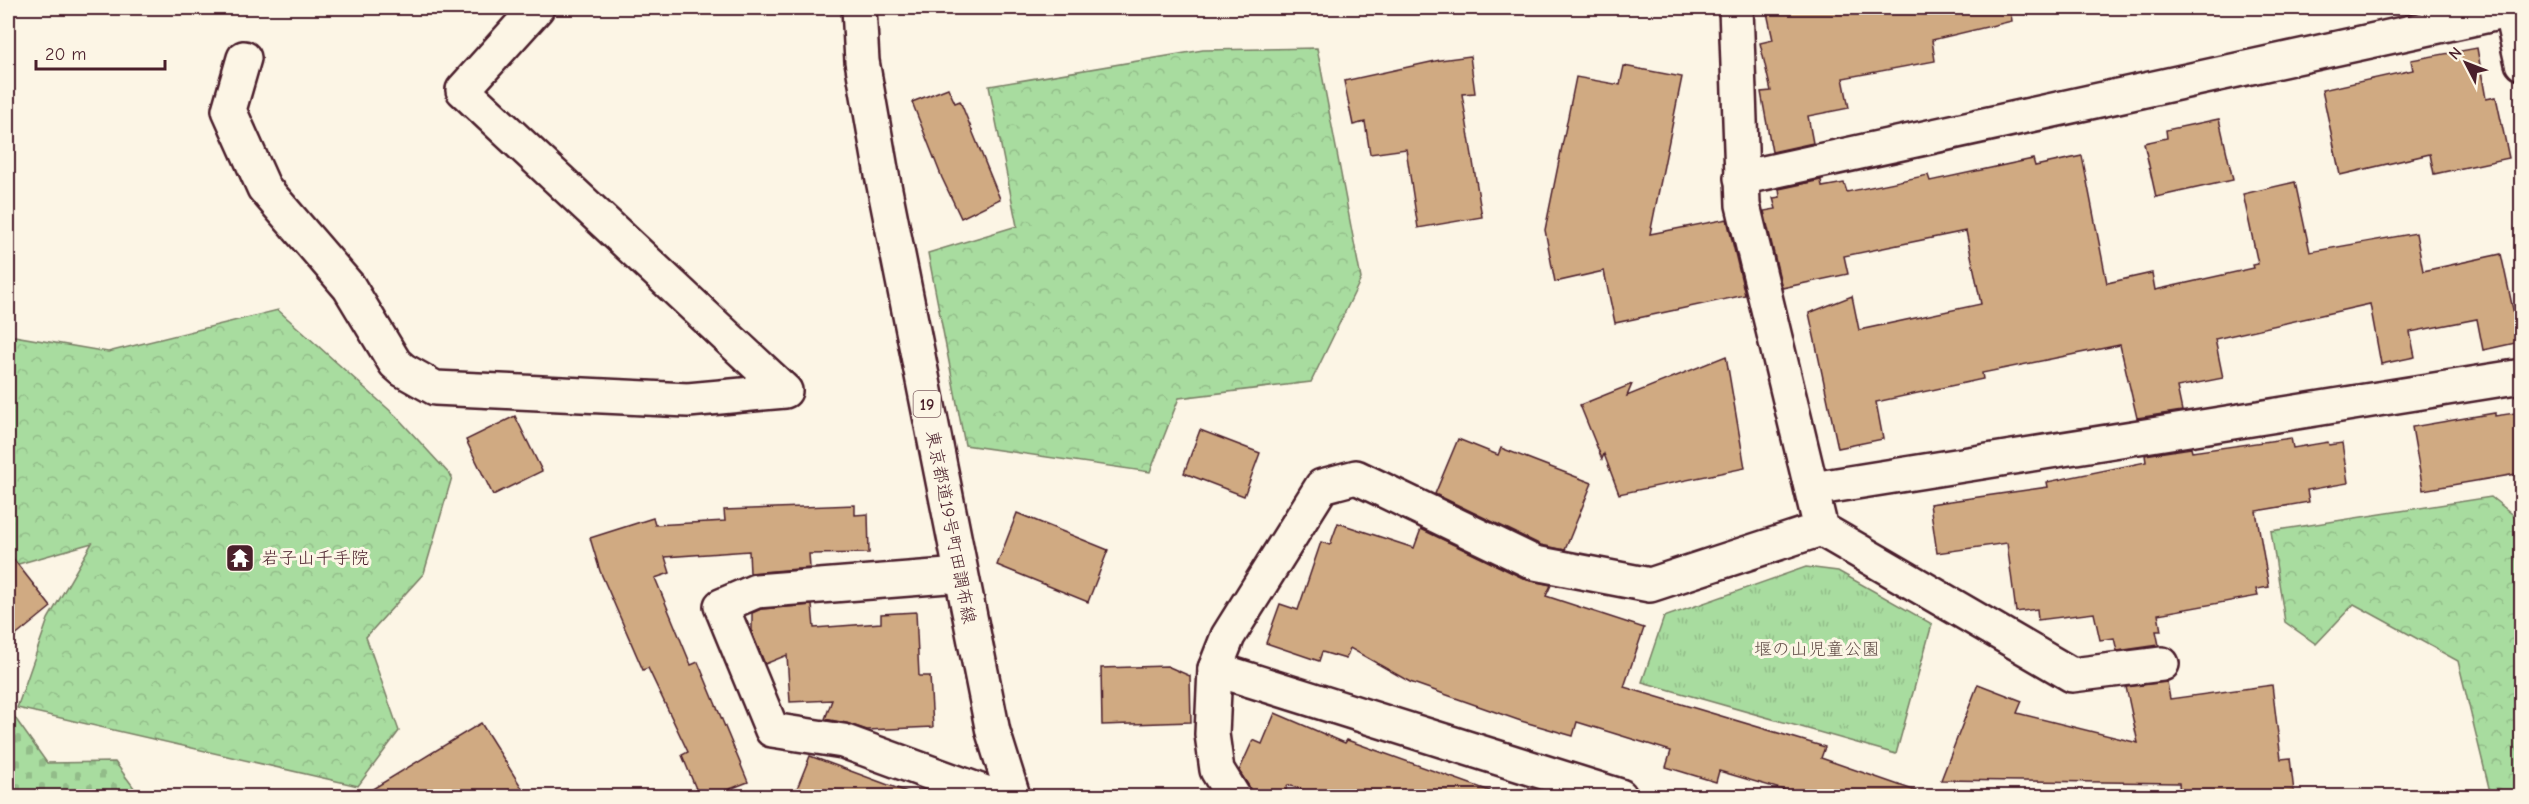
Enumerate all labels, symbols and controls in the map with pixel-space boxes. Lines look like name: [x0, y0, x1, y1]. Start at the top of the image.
scale bar: [36, 33, 165, 71]
north arrow: [2436, 33, 2496, 93]
text: 20 m: [45, 44, 86, 65]
text: N: [2445, 44, 2466, 64]
road number: 19: [914, 391, 940, 417]
street label: 東京都道19号町田調布線: [921, 429, 980, 626]
temple icon: 岩子山千手院: [224, 542, 256, 574]
place label: 岩子山千手院: [261, 548, 369, 569]
park label: 堰の山児童公園: [1754, 639, 1880, 660]

